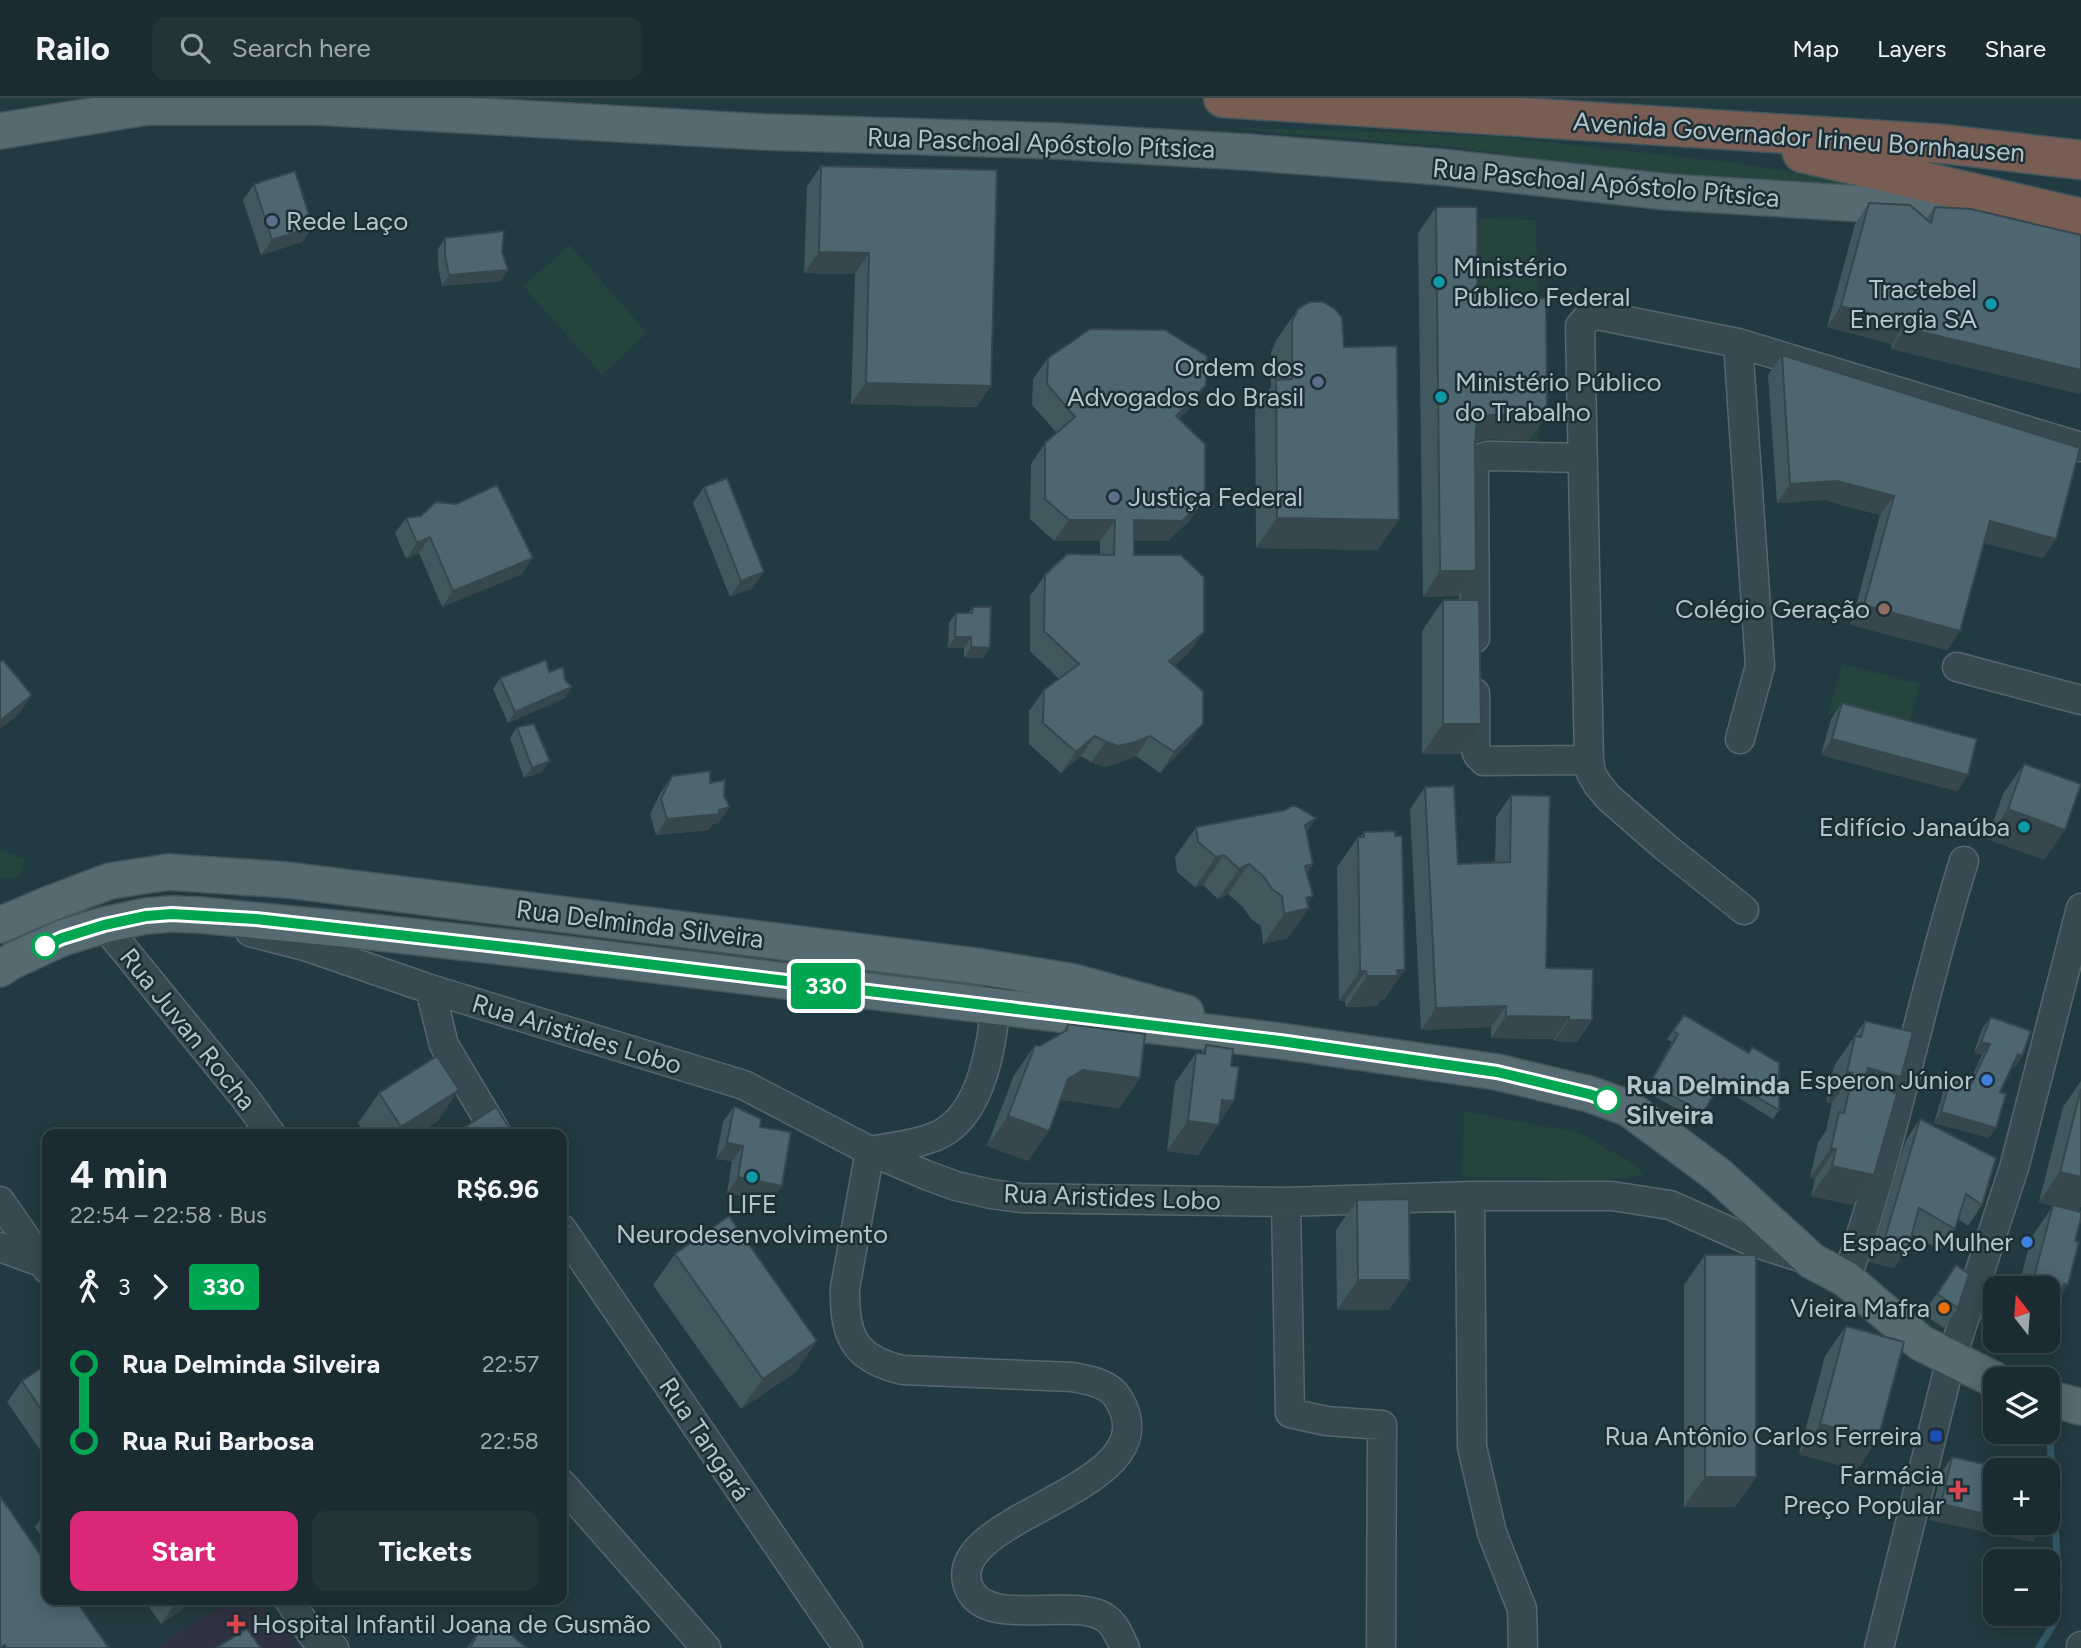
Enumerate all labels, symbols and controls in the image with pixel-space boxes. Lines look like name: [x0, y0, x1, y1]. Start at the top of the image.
search box: [152, 17, 642, 80]
text: Railo: [35, 29, 110, 68]
icon: search: [176, 29, 214, 67]
text: Search here: [232, 32, 371, 64]
text: Map: [1792, 34, 1839, 63]
text: Layers: [1877, 34, 1946, 63]
text: Share: [1984, 34, 2046, 63]
street label: Avenida Governador Irineu Bornhausen: [1572, 105, 2026, 169]
street label: Rua Paschoal Apóstolo Pítsica: [866, 121, 1216, 165]
street label: Rua Paschoal Apóstolo Pítsica: [1431, 152, 1781, 214]
place label: Rede Laço: [286, 205, 408, 237]
marker: Rede Laço: [264, 213, 280, 229]
place label: Ministério Público Federal: [1453, 251, 1630, 313]
place label: Tractebel Energia SA: [1850, 273, 1977, 335]
marker: Ministério Público Federal: [1431, 274, 1447, 290]
marker: Tractebel Energia SA: [1983, 296, 1999, 312]
place label: Ordem dos Advogados do Brasil: [1067, 351, 1304, 413]
place label: Ministério Público do Trabalho: [1455, 366, 1662, 428]
marker: Ordem dos Advogados do Brasil: [1310, 374, 1326, 390]
marker: Ministério Público do Trabalho: [1433, 389, 1449, 405]
place label: Justiça Federal: [1128, 481, 1303, 513]
marker: Justiça Federal: [1106, 489, 1122, 505]
place label: Colégio Geração: [1675, 593, 1870, 625]
marker: Colégio Geração: [1876, 601, 1892, 617]
place label: Edifício Janaúba: [1819, 811, 2010, 843]
marker: Edifício Janaúba: [2016, 819, 2032, 835]
street label: Rua Delminda Silveira: [514, 893, 766, 955]
unlabelled marker: [32, 933, 58, 959]
street label: Rua Juvan Rocha: [113, 942, 263, 1116]
line badge: 330: [786, 963, 866, 1009]
text: 330: [805, 971, 847, 1000]
street label: Rua Aristides Lobo: [468, 987, 686, 1081]
place label: Esperon Júnior: [1799, 1064, 1973, 1096]
place label: Rua Delminda Silveira: [1626, 1069, 1790, 1131]
marker: Esperon Júnior: [1979, 1072, 1995, 1088]
marker: Rua Delminda Silveira: [1594, 1087, 1620, 1113]
text: 4 min: [70, 1152, 168, 1198]
marker: LIFE Neurodesenvolvimento: [744, 1169, 760, 1185]
text: R$6.96: [456, 1173, 539, 1205]
street label: Rua Aristides Lobo: [1003, 1177, 1221, 1217]
place label: LIFE Neurodesenvolvimento: [616, 1188, 888, 1250]
text: 22:54 – 22:58 · Bus: [70, 1201, 267, 1229]
place label: Espaço Mulher: [1842, 1226, 2013, 1258]
marker: Espaço Mulher: [2019, 1234, 2035, 1250]
icon: walk: [70, 1268, 108, 1306]
icon: forward: [141, 1268, 179, 1306]
text: 330: [203, 1272, 245, 1301]
text: 3: [118, 1273, 131, 1301]
north arrow: [1983, 1276, 2060, 1353]
map controls: [1983, 1276, 2060, 1626]
place label: Vieira Mafra: [1790, 1292, 1930, 1324]
marker: Vieira Mafra: [1936, 1300, 1952, 1316]
text: Rua Delminda Silveira: [122, 1348, 380, 1380]
text: 22:57: [482, 1350, 539, 1378]
button: layers: [1983, 1367, 2060, 1444]
street label: Rua Tangará: [652, 1371, 758, 1507]
place label: Rua Antônio Carlos Ferreira: [1604, 1420, 1922, 1452]
text: Rua Rui Barbosa: [122, 1425, 314, 1457]
text: 22:58: [480, 1427, 539, 1455]
marker: Rua Antônio Carlos Ferreira: [1928, 1428, 1944, 1444]
button: +: [1983, 1458, 2060, 1535]
place label: Farmácia Preço Popular: [1783, 1459, 1944, 1521]
marker: Farmácia Preço Popular: [1950, 1482, 1966, 1498]
button: Start: [70, 1511, 298, 1591]
button: Tickets: [312, 1511, 539, 1591]
button: −: [1983, 1549, 2060, 1626]
place label: Hospital Infantil Joana de Gusmão: [252, 1608, 651, 1640]
marker: Hospital Infantil Joana de Gusmão: [226, 1614, 246, 1634]

